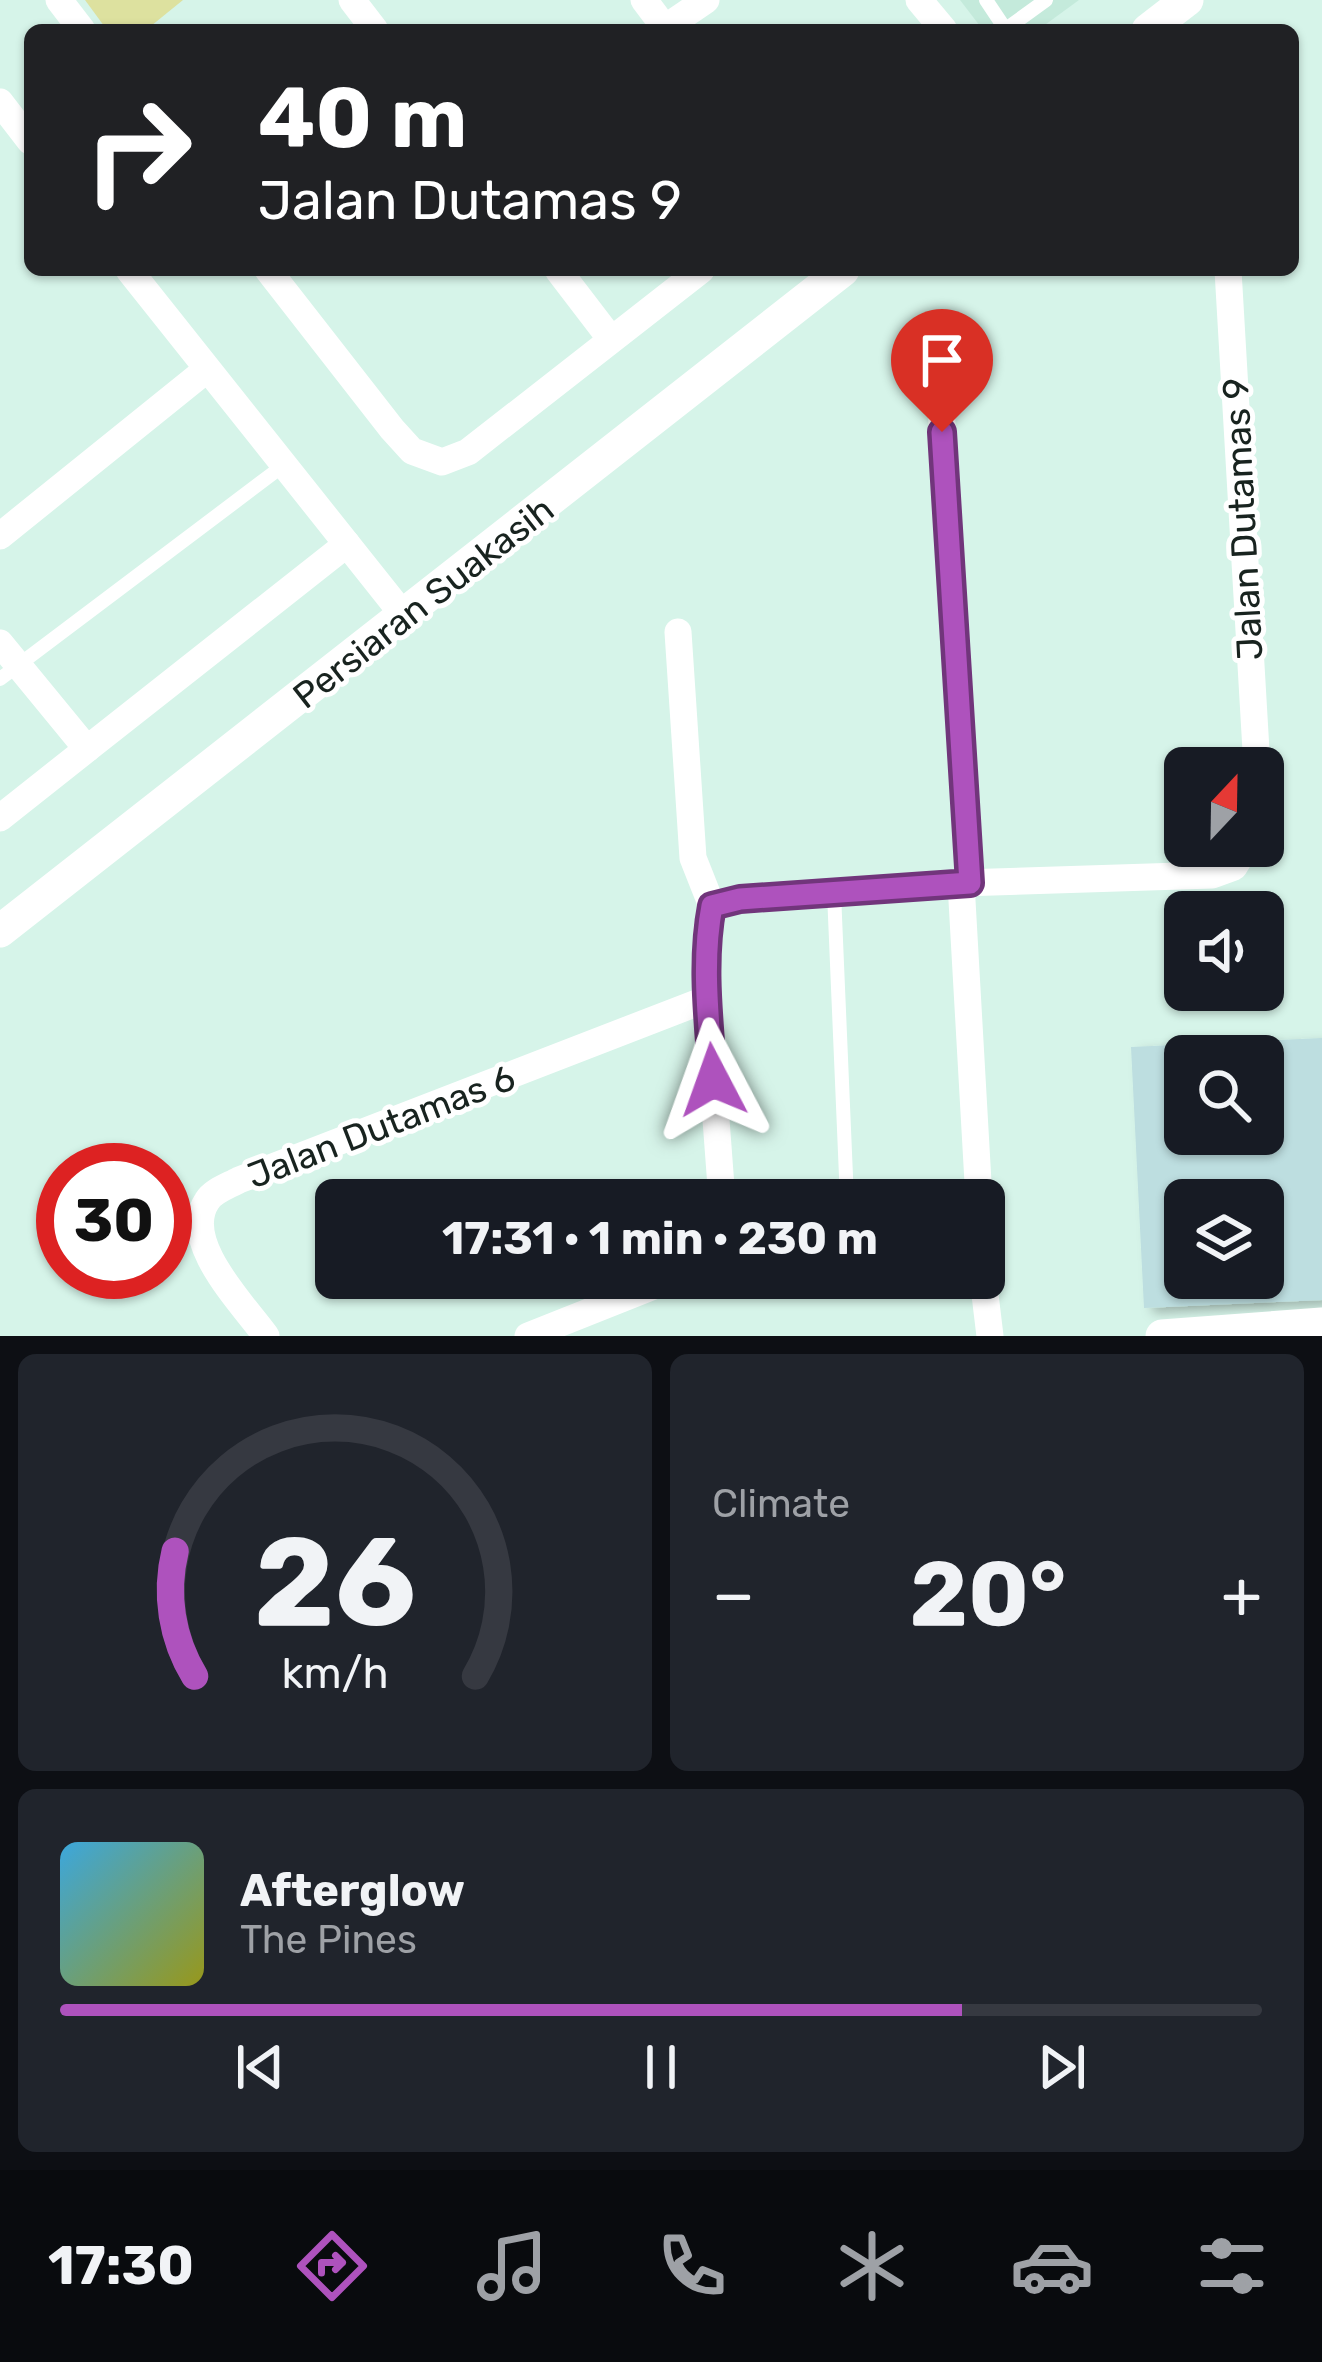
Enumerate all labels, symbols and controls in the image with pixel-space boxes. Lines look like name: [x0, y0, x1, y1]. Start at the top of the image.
text: 40 m: [258, 68, 467, 168]
icon: right: [60, 72, 216, 228]
text: Jalan Dutamas 9: [258, 169, 682, 233]
pin: [891, 309, 993, 432]
icon: arrive: [909, 327, 975, 393]
street label: Jalan Dutamas 9: [1214, 377, 1271, 661]
street label: Persiaran Suakasih: [285, 487, 562, 717]
north arrow: [1164, 747, 1284, 867]
map controls: [1164, 747, 1284, 1299]
button: sound: [1164, 891, 1284, 1011]
position arrow: [650, 1017, 776, 1143]
button: search: [1164, 1035, 1284, 1155]
street label: Jalan Dutamas 6: [241, 1056, 521, 1197]
speed limit sign: 30: [36, 1143, 192, 1299]
button: layers: [1164, 1179, 1284, 1299]
text: 17:31 · 1 min · 230 m: [442, 1212, 878, 1265]
text: Climate: [712, 1481, 850, 1527]
text: 26: [254, 1508, 416, 1656]
text: 20°: [910, 1541, 1066, 1648]
text: −: [712, 1555, 755, 1634]
text: +: [1221, 1555, 1262, 1634]
text: km/h: [281, 1647, 389, 1698]
text: Afterglow: [240, 1864, 465, 1917]
text: The Pines: [240, 1917, 417, 1963]
icon: previous: [227, 2034, 293, 2100]
icon: pause: [628, 2034, 694, 2100]
icon: next: [1029, 2034, 1095, 2100]
icon: directions: [290, 2224, 374, 2308]
icon: music: [470, 2224, 554, 2308]
icon: phone: [650, 2224, 734, 2308]
icon: climate: [830, 2224, 914, 2308]
icon: car: [1010, 2224, 1094, 2308]
icon: filters: [1190, 2224, 1274, 2308]
text: 17:30: [48, 2234, 194, 2298]

